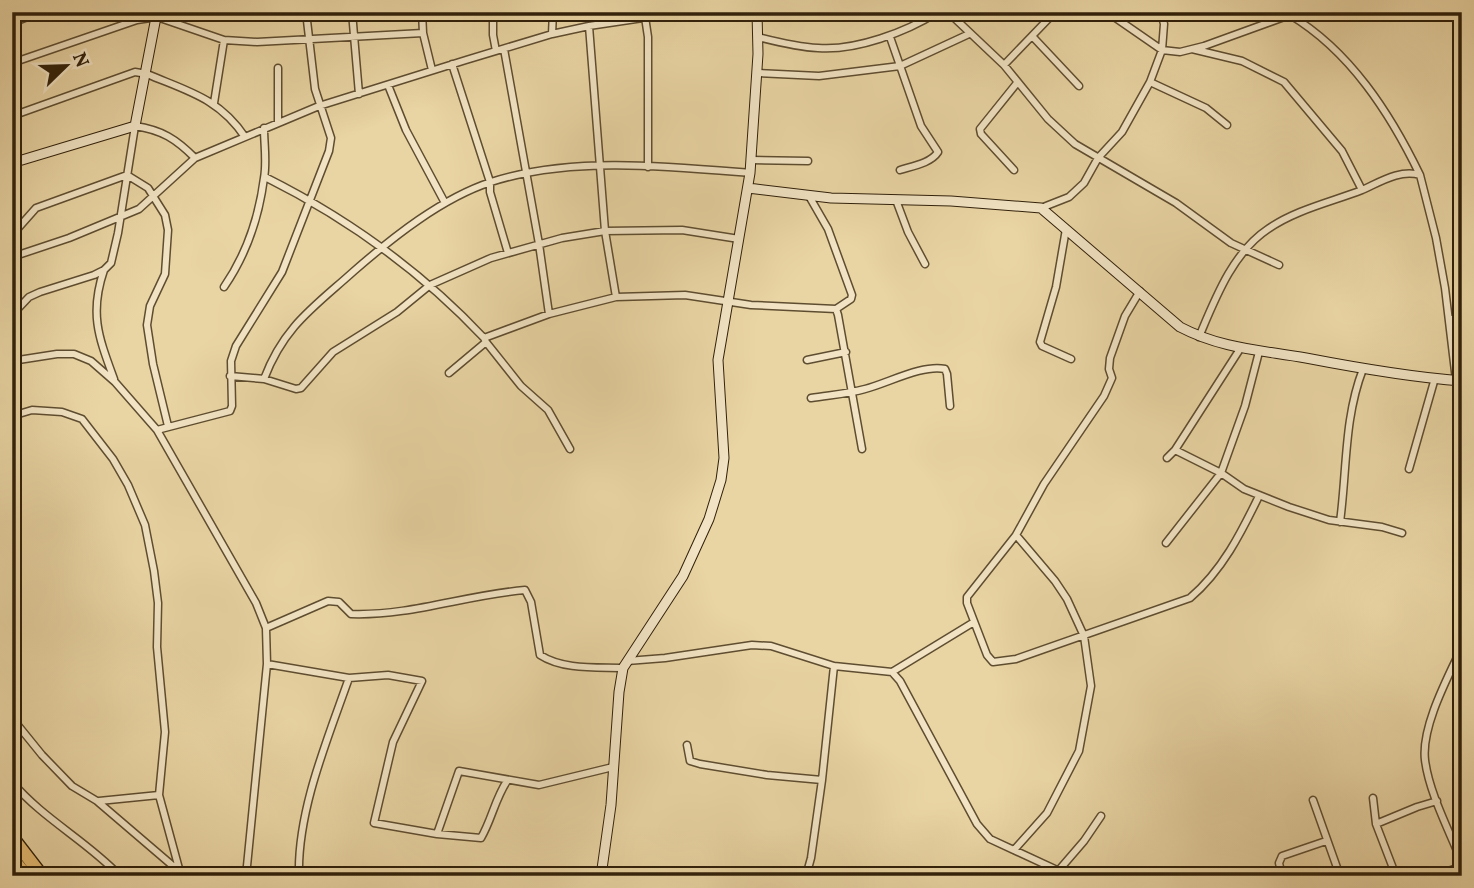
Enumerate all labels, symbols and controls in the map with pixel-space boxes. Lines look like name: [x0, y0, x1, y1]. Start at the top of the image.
north arrow: [32, 32, 102, 102]
text: N: [65, 49, 95, 72]

